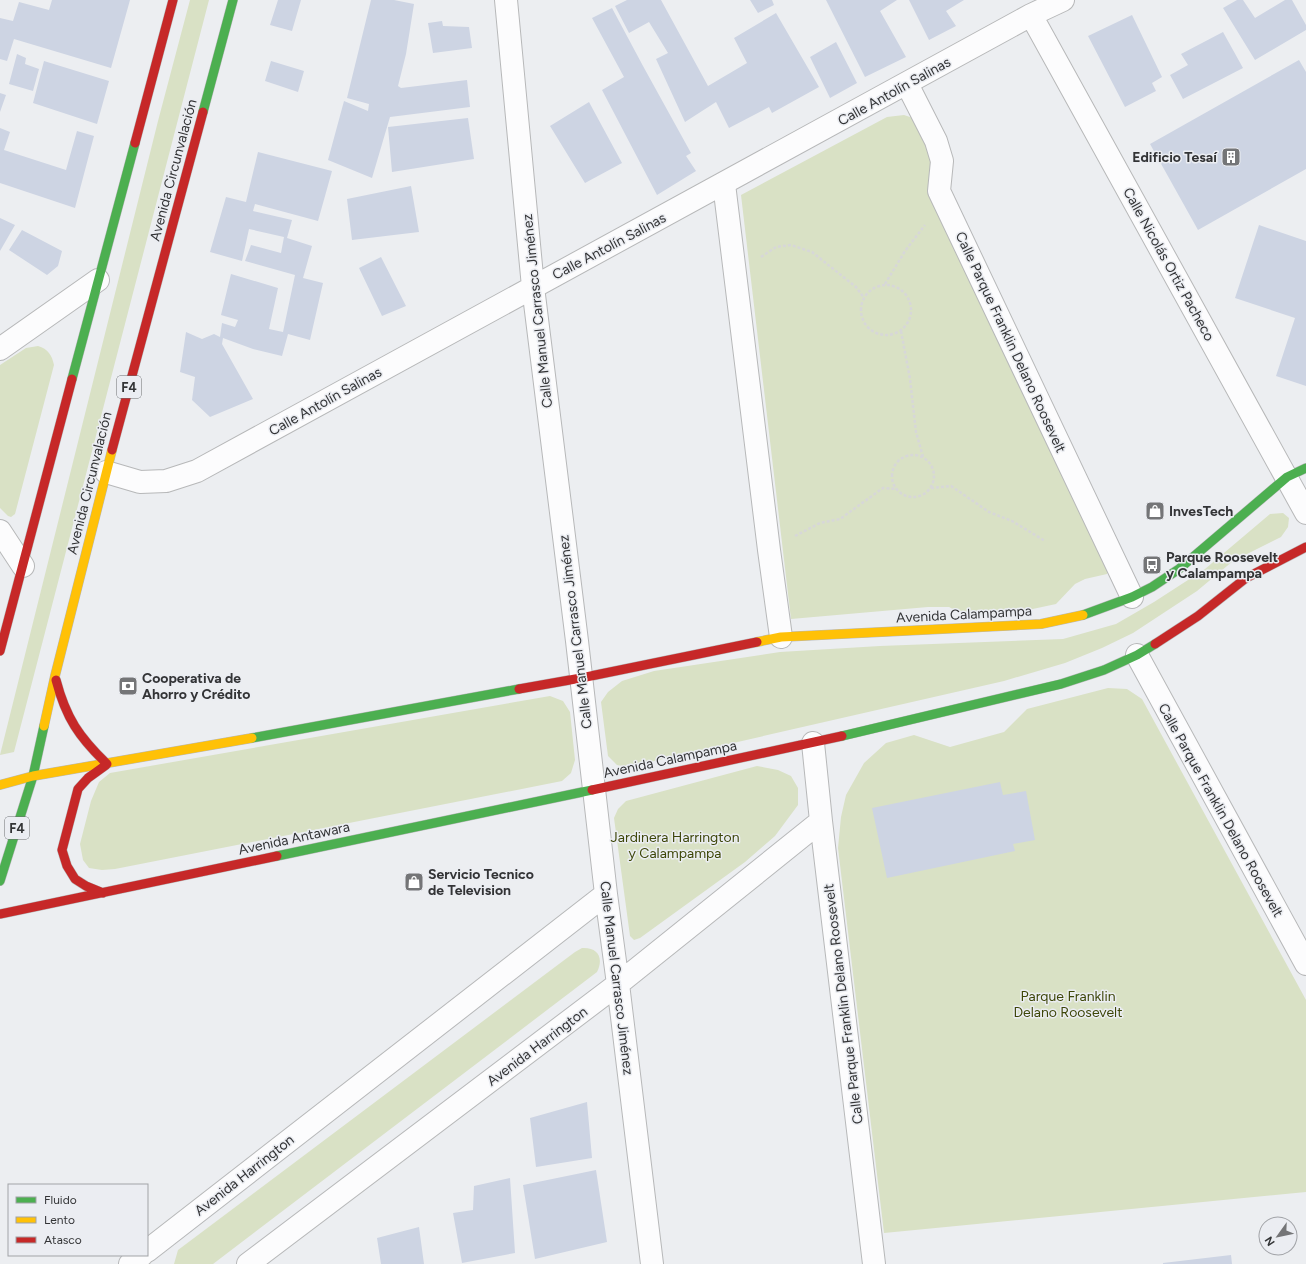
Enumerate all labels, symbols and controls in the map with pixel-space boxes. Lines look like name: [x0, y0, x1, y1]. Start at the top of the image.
street label: Calle Antolín Salinas: [835, 53, 954, 129]
street label: Avenida Circunvalación: [146, 97, 201, 243]
building icon: Edificio Tesaí: [1220, 146, 1242, 168]
place label: Edificio Tesaí: [1132, 149, 1218, 166]
street label: Calle Nicolás Ortiz Pacheco: [1119, 185, 1218, 344]
street label: Calle Antolín Salinas: [549, 209, 669, 284]
street label: Calle Manuel Carrasco Jiménez: [519, 213, 556, 409]
street label: Calle Parque Franklin Delano Roosevelt: [952, 229, 1069, 455]
street label: Calle Antolín Salinas: [266, 363, 385, 439]
road number: F4: [117, 376, 141, 398]
street label: Avenida Circunvalación: [64, 410, 115, 556]
shop icon: InvesTech: [1144, 500, 1166, 522]
place label: InvesTech: [1169, 503, 1233, 520]
street label: Calle Manuel Carrasco Jiménez: [555, 534, 596, 730]
place label: Parque Roosevelt y Calampampa: [1166, 549, 1278, 582]
bus stop icon: Parque Roosevelt y Calampampa: [1141, 554, 1163, 576]
street label: Avenida Calampampa: [896, 602, 1032, 627]
place label: Cooperativa de Ahorro y Crédito: [142, 670, 250, 703]
bank icon: Cooperativa de Ahorro y Crédito: [117, 675, 139, 697]
street label: Calle Parque Franklin Delano Roosevelt: [1154, 700, 1287, 920]
street label: Avenida Calampampa: [602, 737, 738, 782]
road number: F4: [5, 817, 29, 839]
street label: Avenida Antawara: [237, 818, 351, 859]
park label: Jardinera Harrington y Calampampa: [611, 829, 740, 862]
place label: Servicio Tecnico de Television: [428, 866, 534, 899]
shop icon: Servicio Tecnico de Television: [403, 871, 425, 893]
street label: Calle Manuel Carrasco Jiménez: [596, 880, 637, 1076]
street label: Calle Parque Franklin Delano Roosevelt: [820, 883, 867, 1125]
park label: Parque Franklin Delano Roosevelt: [1013, 988, 1123, 1021]
street label: Avenida Harrington: [484, 1003, 591, 1090]
street label: Avenida Harrington: [191, 1131, 298, 1220]
legend: [8, 1184, 148, 1256]
text: Fluido: [44, 1193, 77, 1207]
text: Lento: [44, 1213, 75, 1227]
north arrow: [1258, 1216, 1298, 1256]
text: Atasco: [44, 1233, 82, 1247]
text: N: [1262, 1234, 1278, 1248]

